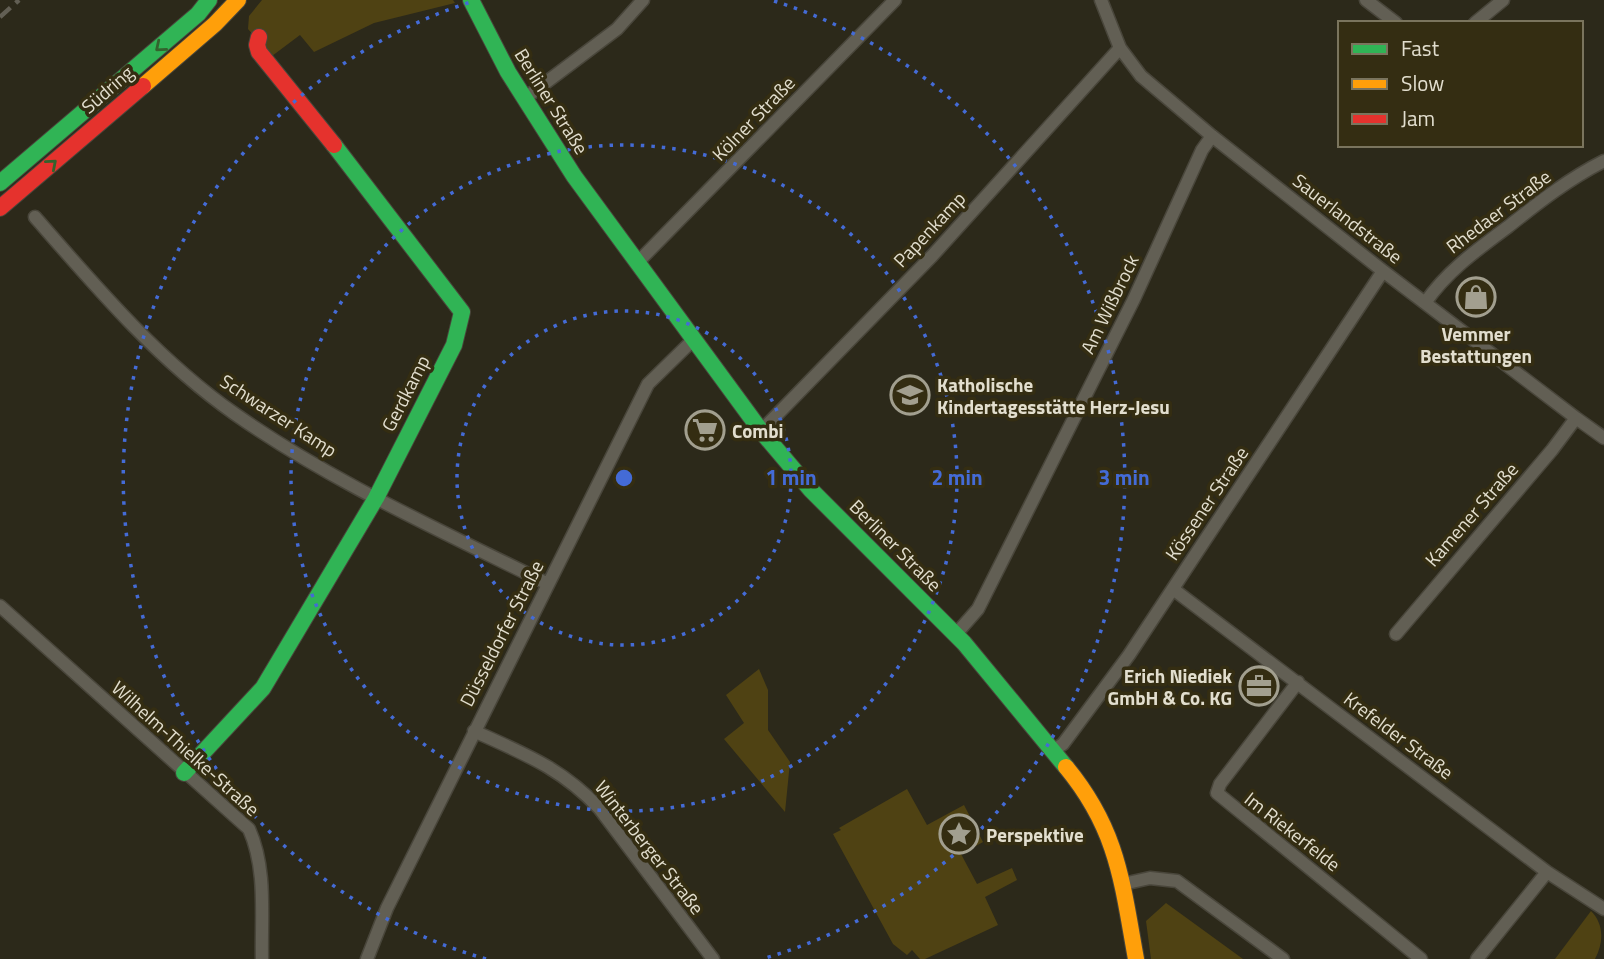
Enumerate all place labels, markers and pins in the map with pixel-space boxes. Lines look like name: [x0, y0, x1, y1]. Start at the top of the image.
shop icon: Vemmer Bestattungen: [1455, 276, 1497, 318]
place label: Vemmer Bestattungen: [1420, 319, 1532, 370]
place label: Katholische Kindertagesstätte Herz-Jesu: [937, 370, 1170, 421]
school or university icon: Katholische Kindertagesstätte Herz-Jesu: [889, 374, 931, 416]
supermarket icon: Combi: [684, 409, 726, 451]
place label: Combi: [732, 416, 783, 445]
centre of rings: [612, 466, 636, 490]
place label: Erich Niediek GmbH & Co. KG: [1108, 661, 1232, 712]
office icon: Erich Niediek GmbH & Co. KG: [1238, 665, 1280, 707]
place icon: Perspektive: [938, 813, 980, 855]
place label: Perspektive: [986, 820, 1084, 849]

